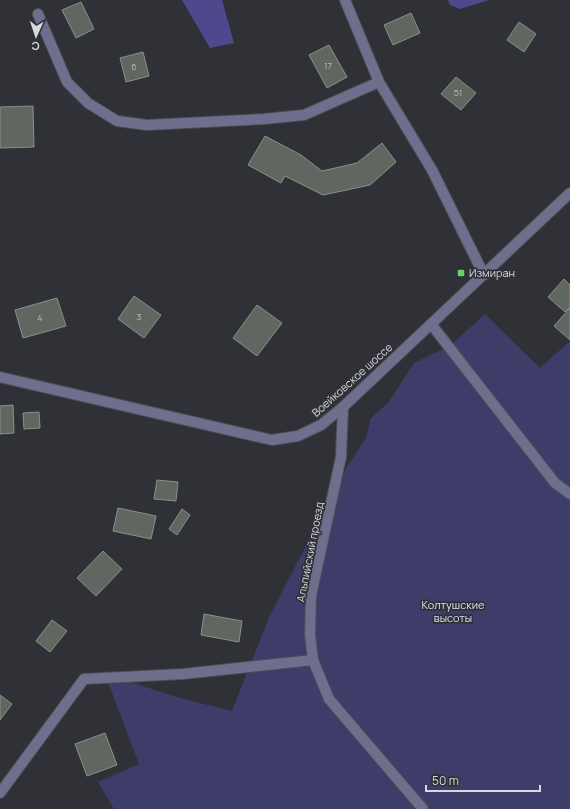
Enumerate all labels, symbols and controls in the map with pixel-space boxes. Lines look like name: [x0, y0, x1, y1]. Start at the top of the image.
north arrow: [16, 16, 56, 56]
text: С: [31, 39, 40, 54]
house number: 17: [324, 59, 332, 72]
house number: 6: [131, 60, 137, 73]
house number: 51: [454, 86, 462, 99]
place label: Измиран: [469, 265, 515, 280]
marker: Измиран: [456, 268, 466, 278]
house number: 3: [137, 310, 142, 323]
house number: 4: [37, 311, 43, 324]
street label: Воейковское шоссе: [308, 339, 396, 420]
street label: Альпийский проезд: [292, 500, 327, 603]
park label: Колтушские высоты: [422, 597, 485, 625]
scale bar: [426, 767, 540, 793]
text: 50 m: [432, 772, 459, 789]

